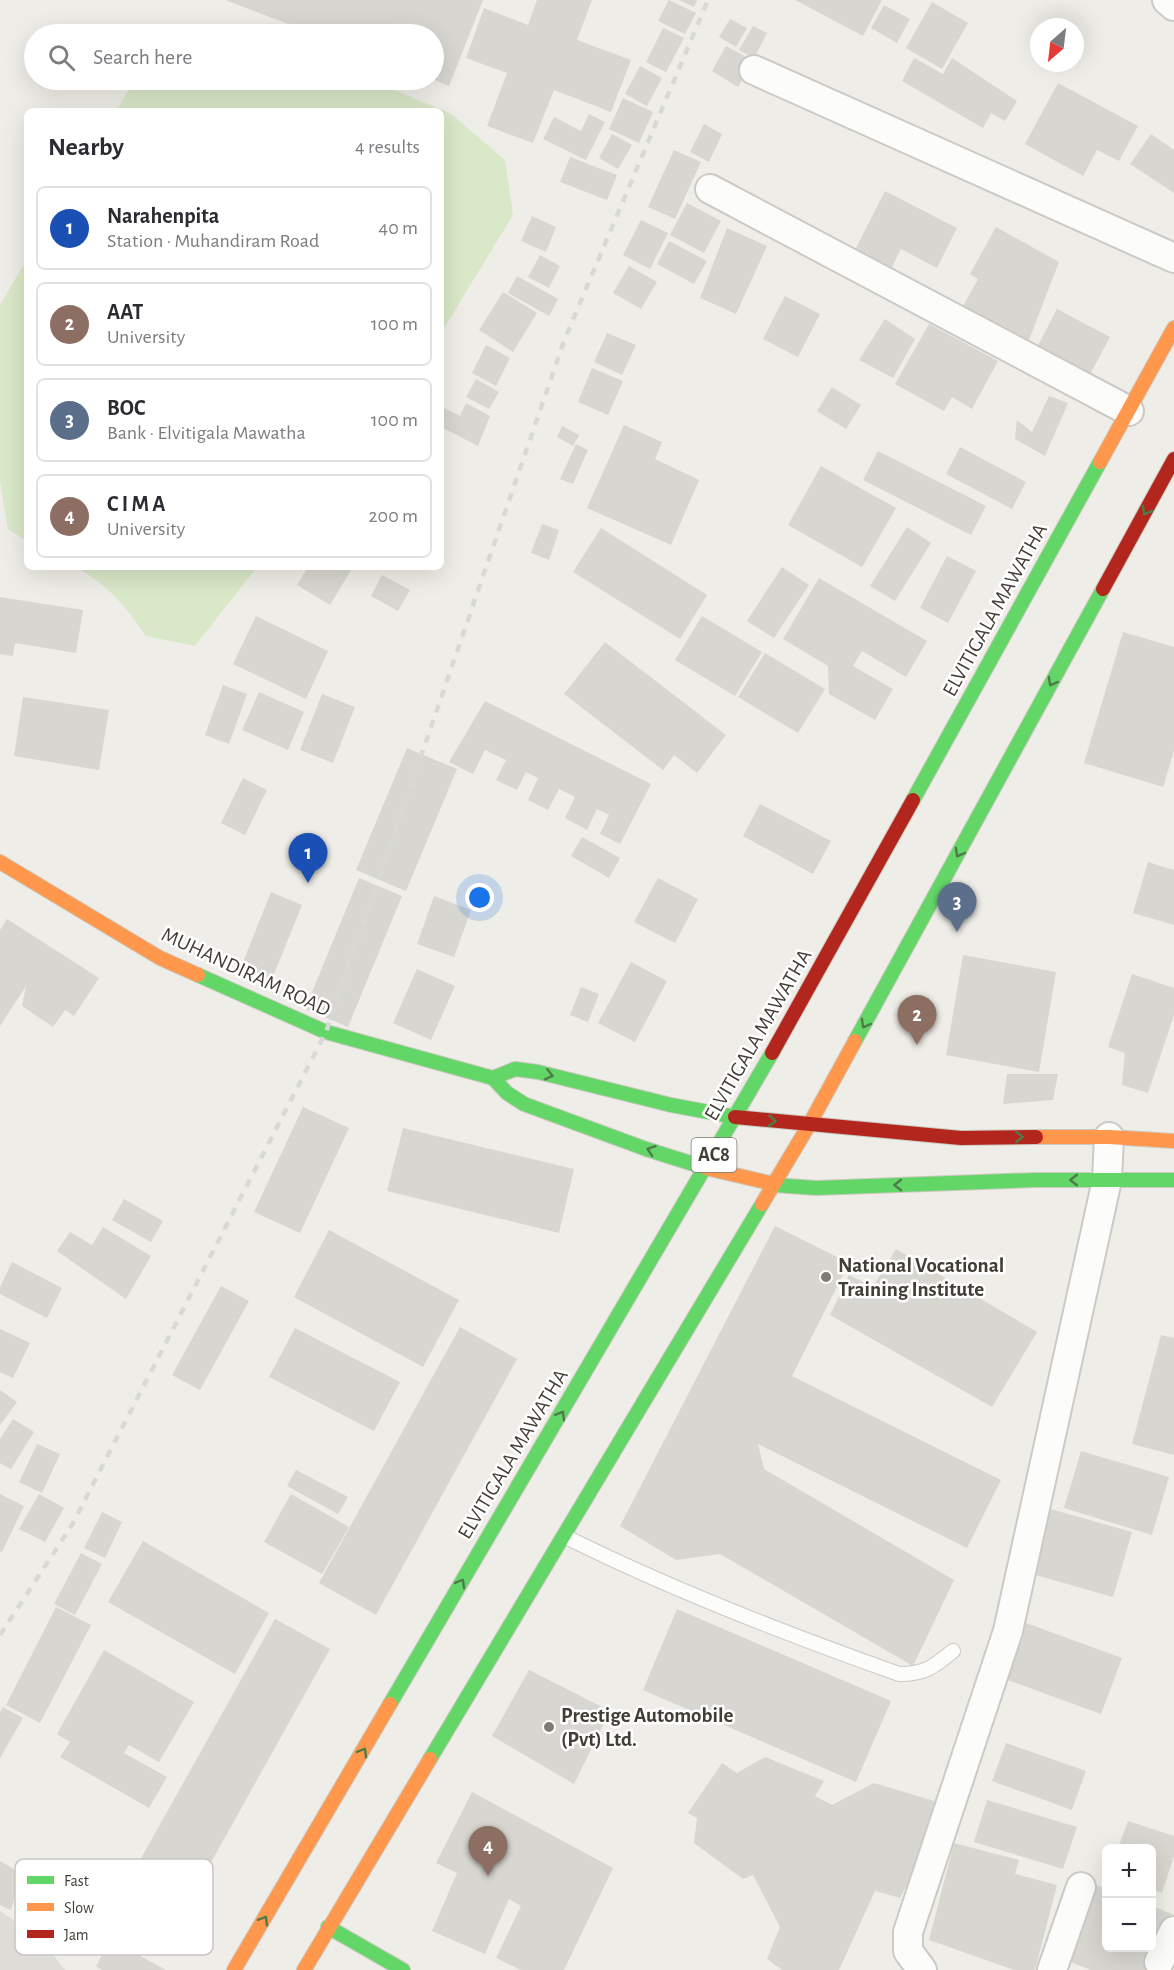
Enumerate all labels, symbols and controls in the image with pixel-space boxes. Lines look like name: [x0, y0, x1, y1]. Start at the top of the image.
north arrow: [1030, 18, 1084, 72]
search box: [24, 24, 444, 90]
icon: search: [45, 41, 78, 74]
text: Search here: [93, 46, 192, 68]
text: Nearby: [48, 134, 124, 160]
text: 4 results: [355, 137, 420, 157]
text: Narahenpita: [107, 205, 219, 227]
text: 1: [66, 218, 73, 238]
text: 40 m: [379, 218, 418, 238]
text: Station · Muhandiram Road: [107, 231, 319, 251]
text: AAT: [107, 301, 143, 323]
text: 2: [65, 314, 74, 334]
text: 100 m: [371, 314, 418, 334]
text: University: [107, 327, 185, 347]
text: BOC: [107, 397, 145, 419]
text: 3: [65, 410, 74, 430]
text: 100 m: [371, 410, 418, 430]
text: Bank · Elvitigala Mawatha: [107, 423, 306, 443]
text: C I M A: [107, 493, 166, 515]
one-way arrow: [1142, 504, 1153, 515]
text: 4: [64, 506, 75, 526]
text: 200 m: [368, 506, 418, 526]
text: University: [107, 519, 185, 539]
street label: ELVITIGALA MAWATHA: [939, 520, 1051, 700]
one-way arrow: [1048, 675, 1059, 686]
pin: 1: [288, 834, 328, 883]
one-way arrow: [955, 847, 966, 857]
pin: 3: [938, 882, 976, 932]
your location: [465, 883, 494, 912]
street label: MUHANDIRAM ROAD: [158, 924, 334, 1020]
street label: ELVITIGALA MAWATHA: [700, 946, 816, 1124]
pin: 2: [898, 996, 936, 1045]
one-way arrow: [861, 1018, 872, 1028]
one-way arrow: [544, 1067, 554, 1080]
one-way arrow: [767, 1114, 777, 1127]
one-way arrow: [1015, 1131, 1024, 1143]
road number: AC8: [692, 1138, 736, 1172]
one-way arrow: [646, 1145, 657, 1157]
one-way arrow: [1069, 1174, 1078, 1186]
one-way arrow: [893, 1178, 902, 1191]
place label: National Vocational Training Institute: [838, 1255, 1004, 1300]
marker: National Vocational Training Institute: [819, 1270, 833, 1284]
street label: ELVITIGALA MAWATHA: [454, 1365, 572, 1543]
one-way arrow: [553, 1411, 565, 1421]
one-way arrow: [454, 1579, 466, 1589]
place label: Prestige Automobile (Pvt) Ltd.: [561, 1705, 733, 1750]
marker: Prestige Automobile (Pvt) Ltd.: [542, 1720, 556, 1734]
one-way arrow: [356, 1747, 367, 1758]
pin: 4: [468, 1826, 508, 1876]
map controls: [1102, 1844, 1156, 1952]
button: +: [1102, 1844, 1156, 1898]
legend: [15, 1859, 213, 1955]
text: Fast: [64, 1873, 89, 1889]
button: −: [1102, 1898, 1156, 1952]
text: Slow: [64, 1900, 94, 1916]
one-way arrow: [257, 1916, 268, 1926]
text: Jam: [64, 1927, 89, 1943]

